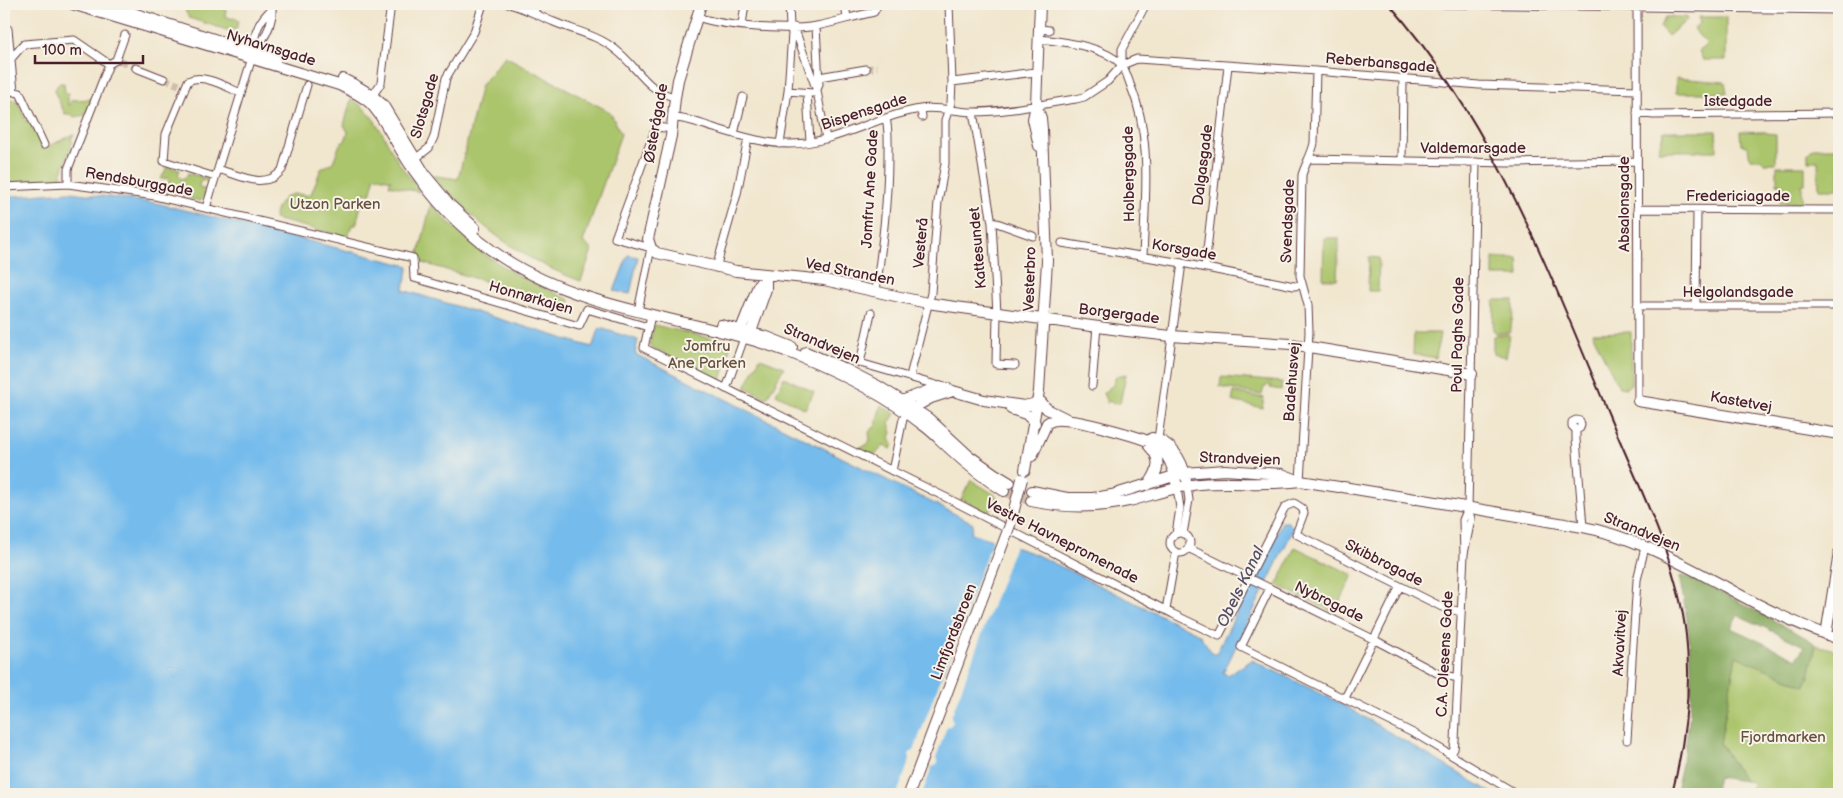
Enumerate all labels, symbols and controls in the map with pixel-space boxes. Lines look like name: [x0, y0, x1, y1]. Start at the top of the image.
street label: Nyhavnsgade: [224, 25, 318, 71]
scale bar: [35, 32, 142, 64]
text: 100 m: [42, 41, 82, 60]
street label: Reberbansgade: [1324, 49, 1436, 77]
street label: Slotsgade: [407, 71, 443, 141]
street label: Østerågade: [640, 82, 672, 164]
street label: Bispensgade: [819, 89, 910, 135]
street label: Istedgade: [1704, 92, 1772, 111]
street label: Dalgasgade: [1189, 123, 1217, 207]
street label: Holbergsgade: [1119, 126, 1139, 222]
street label: Jomfru Ane Gade: [857, 129, 883, 249]
street label: Valdemarsgade: [1420, 139, 1526, 158]
street label: Absalonsgade: [1615, 156, 1634, 252]
street label: Rendsburggade: [84, 163, 195, 201]
street label: Svendsgade: [1277, 179, 1299, 263]
street label: Fredericiagade: [1686, 187, 1790, 206]
park label: Utzon Parken: [290, 195, 380, 214]
street label: Kattesundet: [965, 206, 991, 290]
street label: Vesterå: [909, 217, 933, 269]
street label: Korsgade: [1150, 235, 1218, 265]
street label: Vesterbro: [1019, 246, 1041, 312]
street label: Ved Stranden: [804, 254, 896, 290]
street label: Honnørkajen: [487, 277, 575, 319]
street label: Poul Paghs Gade: [1447, 277, 1469, 393]
street label: Helgolandsgade: [1682, 283, 1794, 302]
street label: Borgergade: [1078, 300, 1161, 328]
street label: Strandvejen: [781, 319, 863, 369]
park label: Jomfru Ane Parken: [668, 337, 746, 373]
street label: Badehusvej: [1280, 342, 1304, 422]
street label: Kastetvej: [1709, 387, 1773, 417]
street label: Strandvejen: [1199, 448, 1281, 470]
street label: Vestre Havnepromenade: [982, 494, 1142, 588]
street label: Strandvejen: [1601, 508, 1683, 556]
street label: Skibbrogade: [1342, 535, 1426, 591]
water label: Obels Kanal: [1213, 542, 1269, 631]
street label: Nybrogade: [1291, 577, 1367, 627]
street label: Limfjordsbroen: [927, 581, 981, 683]
street label: C.A. Olesens Gade: [1432, 590, 1458, 718]
street label: Akvavitvej: [1609, 609, 1631, 677]
park label: Fjordmarken: [1740, 728, 1826, 747]

